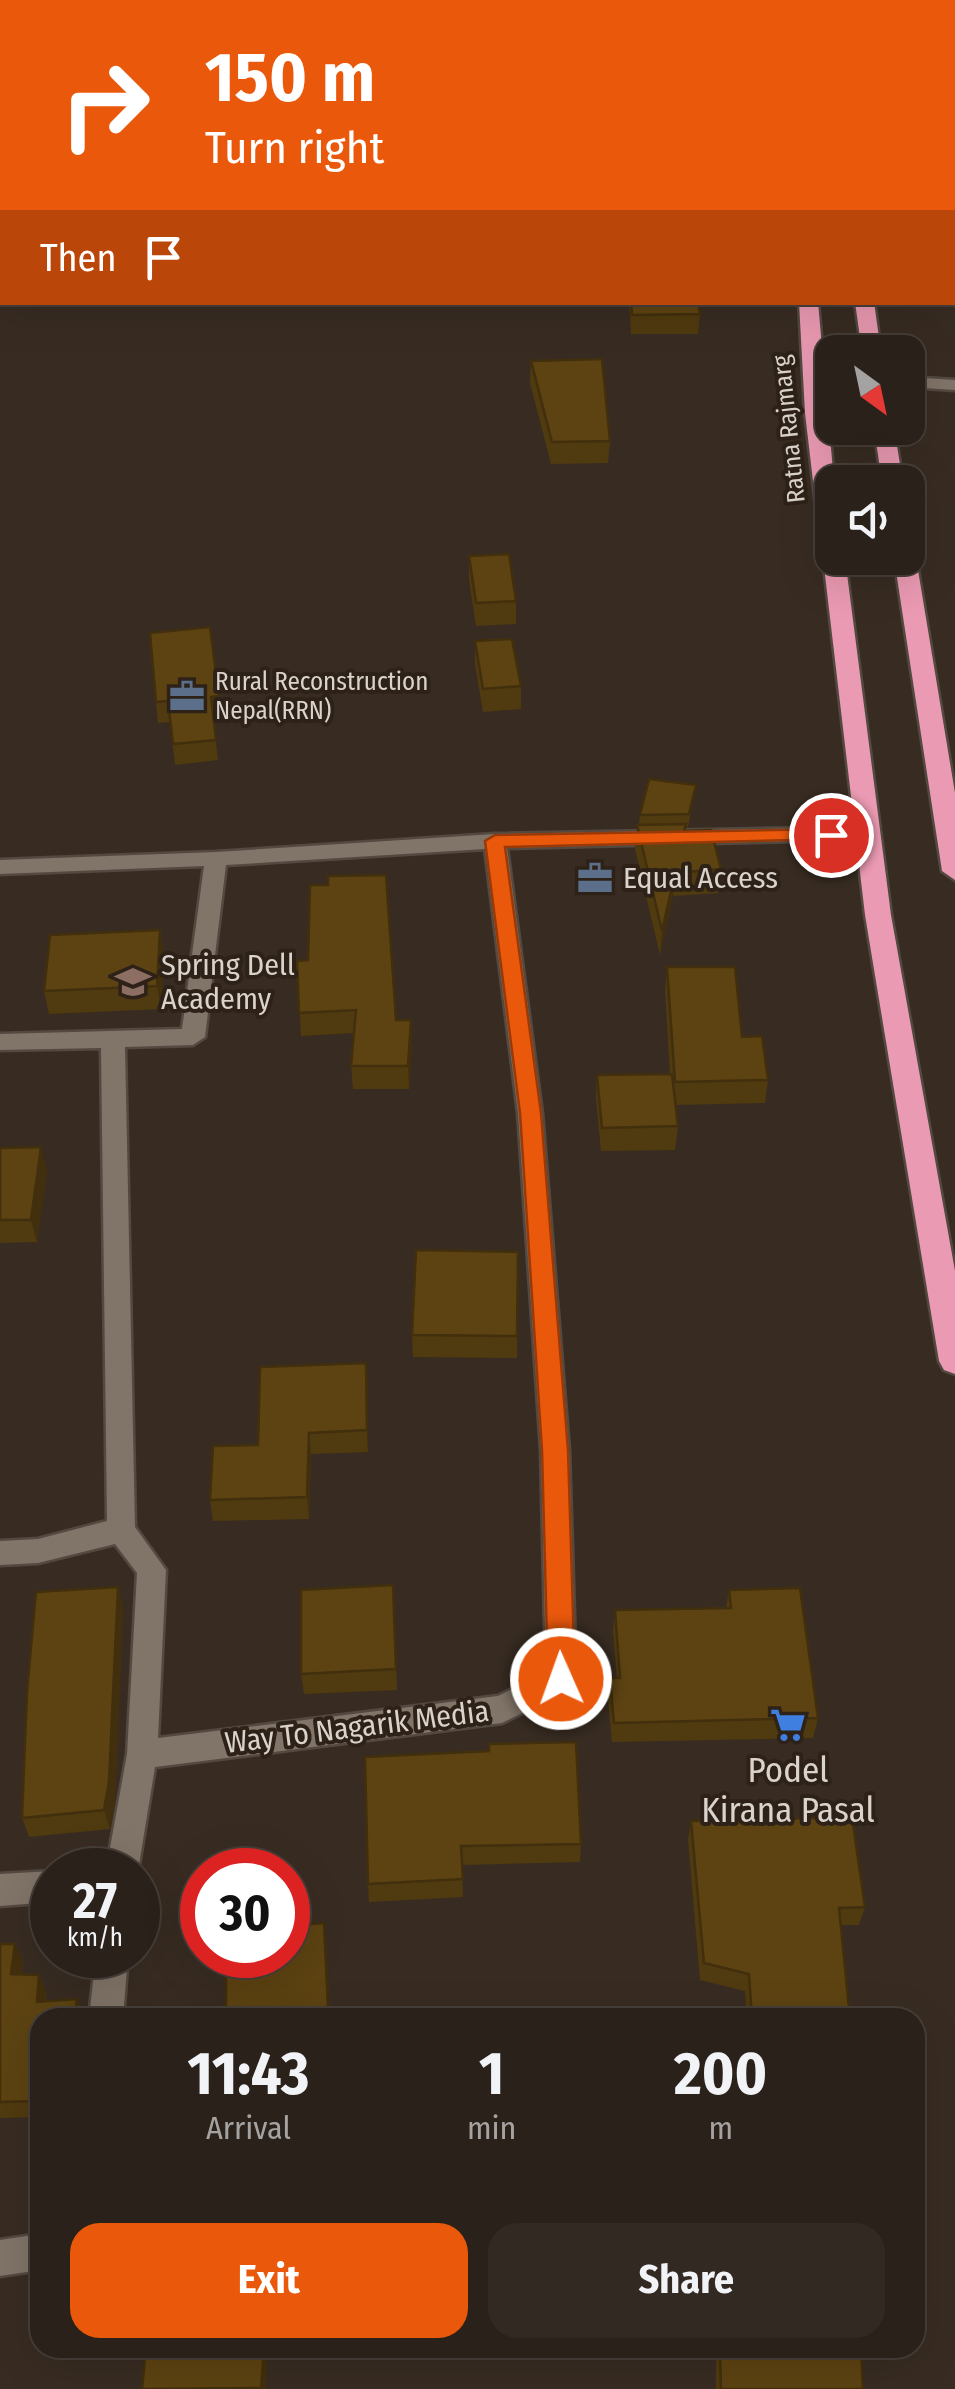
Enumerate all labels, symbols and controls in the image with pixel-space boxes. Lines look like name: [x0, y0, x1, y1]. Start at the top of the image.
text: 150 m: [205, 36, 375, 120]
icon: right: [40, 40, 170, 170]
text: Turn right: [205, 121, 384, 175]
icon: arrive: [136, 230, 191, 285]
text: Then: [40, 235, 116, 281]
north arrow: [815, 335, 925, 445]
map controls: [815, 335, 925, 575]
street label: Ratna Rajmarg: [766, 353, 812, 504]
button: sound: [815, 465, 925, 575]
place label: Rural Reconstruction Nepal(RRN): [215, 667, 428, 726]
office icon: Rural Reconstruction Nepal(RRN): [168, 677, 206, 715]
pin: [789, 793, 874, 878]
icon: arrive: [804, 808, 859, 863]
office icon: Equal Access: [576, 859, 614, 897]
place label: Equal Access: [623, 860, 778, 896]
place label: Spring Dell Academy: [161, 947, 295, 1017]
school or university icon: Spring Dell Academy: [114, 963, 152, 1001]
position arrow: [509, 1627, 613, 1731]
street label: Way To Nagarik Media: [223, 1693, 491, 1761]
supermarket icon: Podel Kirana Pasal: [769, 1706, 807, 1744]
place label: Podel Kirana Pasal: [701, 1749, 875, 1831]
speed limit sign: 30: [180, 1848, 310, 1978]
text: 27: [73, 1871, 117, 1931]
text: km/h: [67, 1923, 123, 1953]
text: 11:43: [188, 2038, 309, 2110]
text: 1: [479, 2038, 504, 2110]
text: 200: [674, 2038, 767, 2110]
text: Arrival: [206, 2109, 291, 2147]
text: min: [467, 2109, 516, 2147]
text: m: [708, 2109, 733, 2147]
button: Exit: [70, 2223, 468, 2338]
button: Share: [488, 2223, 885, 2338]

